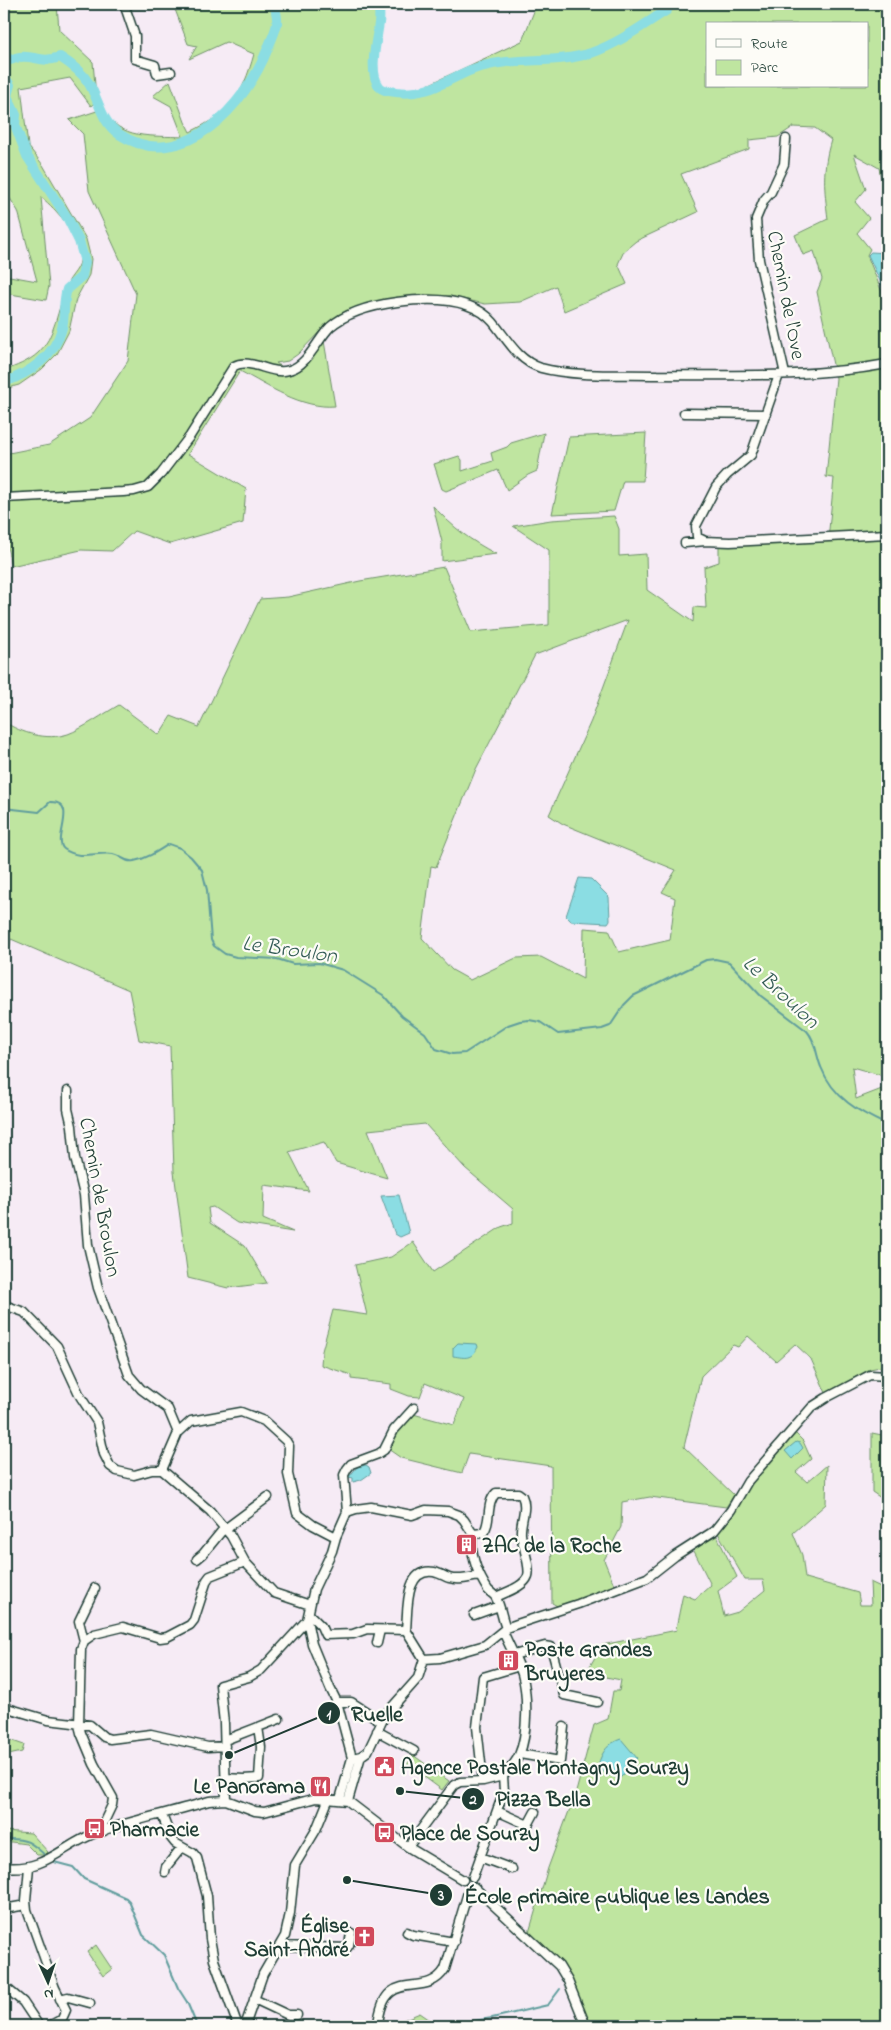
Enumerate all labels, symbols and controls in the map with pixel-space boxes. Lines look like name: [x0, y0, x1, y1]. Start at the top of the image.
legend: [706, 22, 868, 88]
text: Route: [751, 33, 788, 55]
text: Parc: [751, 57, 779, 79]
street label: Chemin de l'Ove: [758, 228, 812, 363]
water label: Le Broulon: [240, 929, 340, 974]
water label: Le Broulon: [734, 949, 826, 1038]
street label: Chemin de Broulon: [70, 1115, 128, 1279]
place label: ZAC de la Roche: [482, 1532, 622, 1562]
building icon: ZAC de la Roche: [454, 1533, 478, 1557]
place label: Poste Grandes Bruyeres: [524, 1636, 653, 1692]
building icon: Poste Grandes Bruyeres: [497, 1649, 521, 1673]
callout: Ruelle: [316, 1695, 413, 1732]
text: Ruelle: [351, 1700, 404, 1732]
text: 1: [327, 1704, 332, 1726]
place label: Agence Postale Montagny Sourzy: [401, 1754, 689, 1786]
public building icon: Agence Postale Montagny Sourzy: [373, 1755, 397, 1779]
place label: Le Panorama: [194, 1773, 305, 1803]
restaurant icon: Le Panorama: [309, 1774, 333, 1798]
callout: Pizza Bella: [461, 1780, 601, 1817]
text: Pizza Bella: [495, 1785, 591, 1817]
text: 2: [468, 1789, 477, 1811]
place label: Pharmacie: [110, 1816, 199, 1846]
bus stop icon: Pharmacie: [82, 1817, 106, 1841]
place label: Place de Sourzy: [400, 1820, 540, 1852]
bus stop icon: Place de Sourzy: [372, 1821, 396, 1845]
callout: École primaire publique les Landes: [429, 1877, 779, 1914]
text: École primaire publique les Landes: [464, 1882, 770, 1914]
text: 3: [437, 1885, 444, 1907]
place label: Église Saint-André: [244, 1912, 350, 1966]
church icon: Église Saint-André: [353, 1925, 377, 1949]
north arrow: [22, 1958, 72, 2008]
text: N: [43, 1983, 54, 2004]

